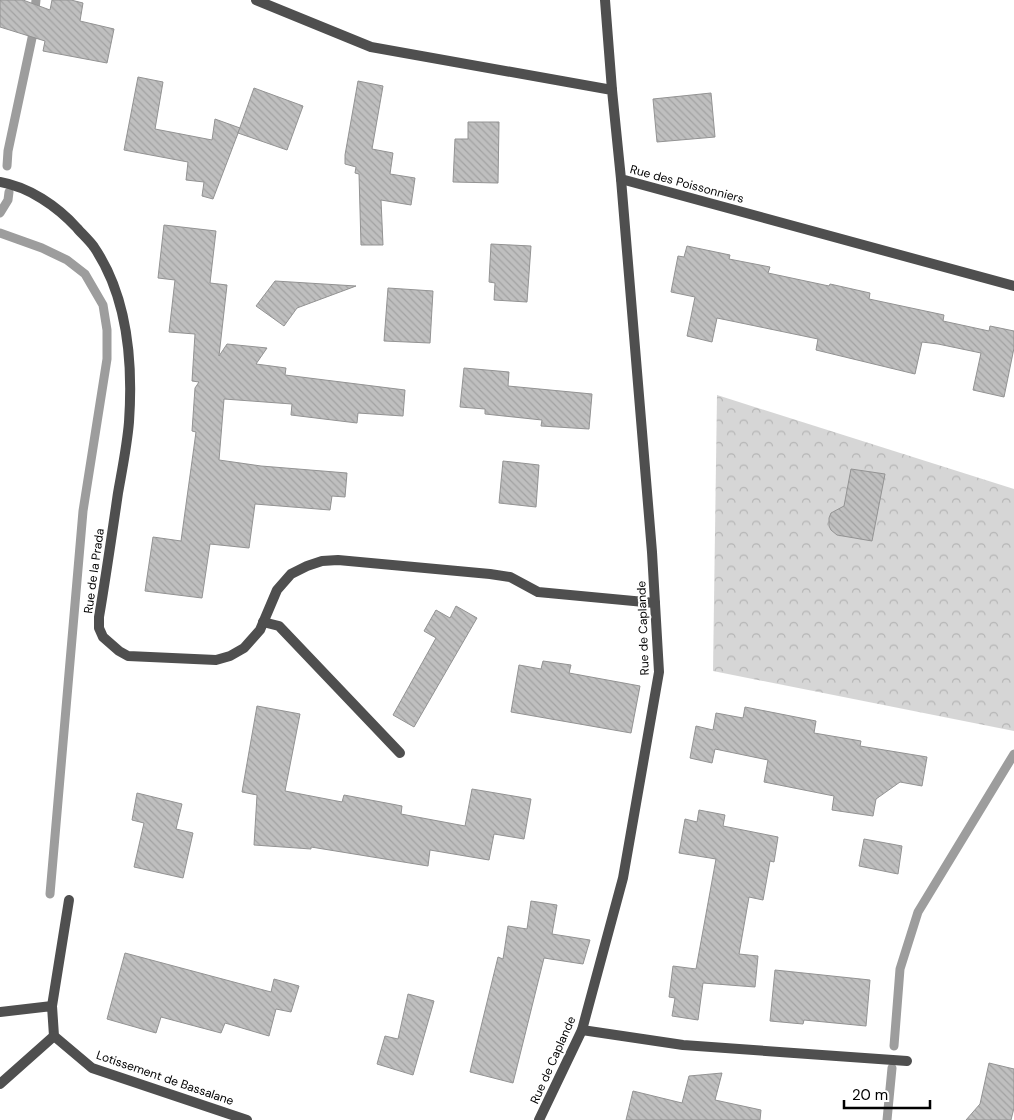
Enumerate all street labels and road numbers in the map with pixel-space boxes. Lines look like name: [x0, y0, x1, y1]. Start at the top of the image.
street label: Rue des Poissonniers: [628, 161, 746, 207]
street label: Rue de la Prada: [80, 527, 108, 615]
street label: Rue de Caplande: [633, 580, 653, 676]
street label: Rue de Caplande: [526, 1013, 580, 1106]
street label: Lotissement de Bassalane: [94, 1047, 236, 1109]

